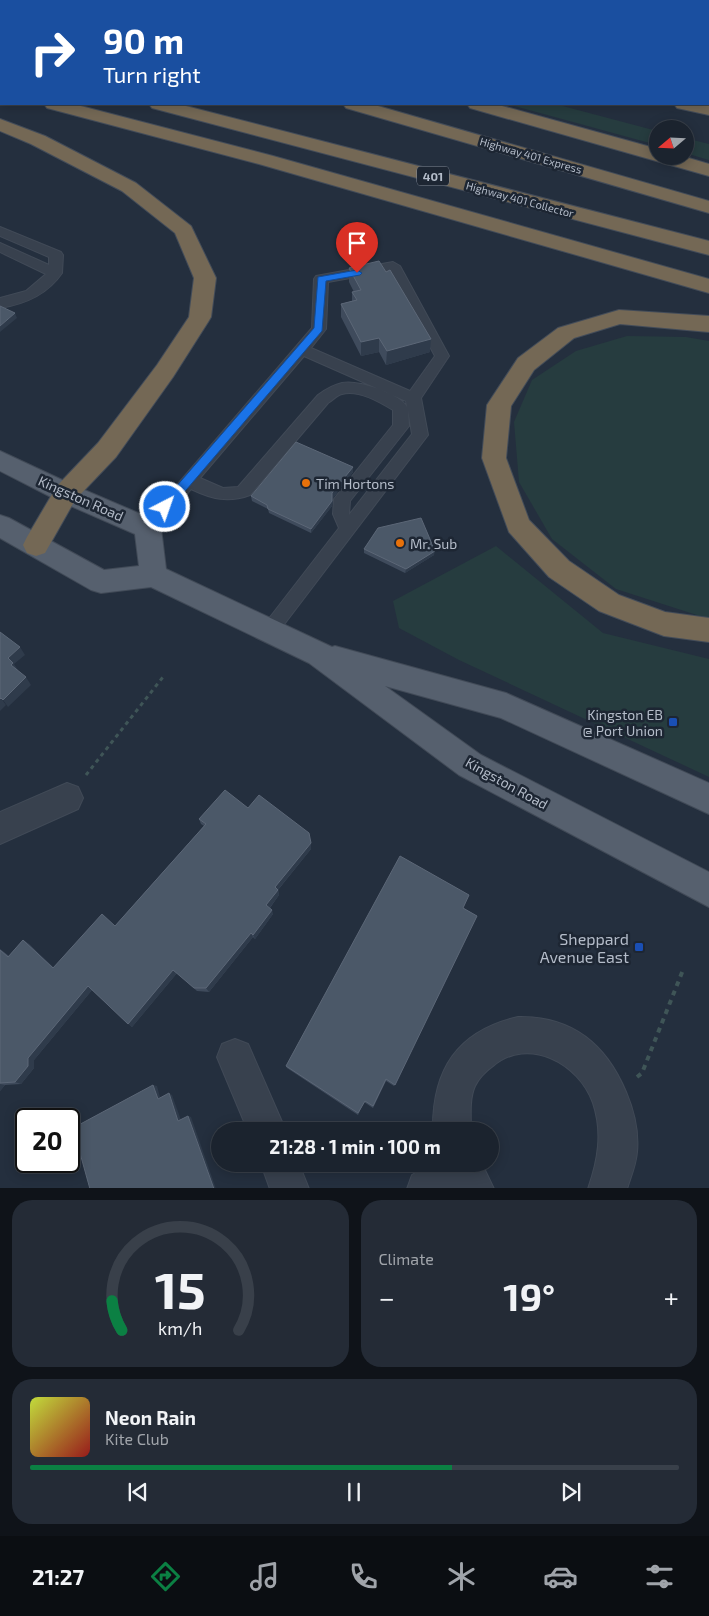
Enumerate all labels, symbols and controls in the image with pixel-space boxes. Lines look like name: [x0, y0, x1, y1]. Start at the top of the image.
text: 90 m: [103, 19, 184, 61]
icon: right: [20, 20, 85, 85]
text: Turn right: [103, 61, 201, 87]
north arrow: [649, 120, 694, 165]
map controls: [649, 120, 694, 165]
street label: Highway 401 Express: [478, 134, 584, 176]
road number: 401: [417, 167, 449, 186]
street label: Highway 401 Collector: [465, 178, 576, 220]
pin: [336, 222, 378, 273]
icon: arrive: [343, 229, 371, 257]
street label: Kingston Road: [36, 472, 126, 524]
place label: Tim Hortons: [316, 475, 394, 492]
marker: Tim Hortons: [300, 477, 312, 489]
position arrow: [138, 480, 190, 532]
place label: Mr. Sub: [410, 535, 457, 552]
marker: Mr. Sub: [394, 537, 406, 549]
place label: Kingston EB @ Port Union: [583, 706, 663, 739]
marker: Kingston EB @ Port Union: [667, 716, 679, 728]
street label: Kingston Road: [463, 753, 551, 813]
place label: Sheppard Avenue East: [540, 929, 629, 966]
marker: Sheppard Avenue East: [633, 941, 645, 953]
speed limit sign: 20: [15, 1108, 80, 1173]
text: 21:28 · 1 min · 100 m: [269, 1135, 441, 1158]
text: Climate: [379, 1249, 434, 1268]
text: 15: [155, 1257, 206, 1319]
text: 19°: [503, 1273, 555, 1319]
text: −: [379, 1280, 395, 1314]
text: +: [664, 1280, 679, 1314]
text: km/h: [158, 1317, 202, 1339]
text: Neon Rain: [105, 1406, 196, 1429]
text: Kite Club: [105, 1429, 169, 1448]
icon: previous: [124, 1478, 152, 1506]
icon: pause: [340, 1478, 368, 1506]
icon: next: [557, 1478, 585, 1506]
icon: directions: [148, 1559, 183, 1594]
icon: music: [247, 1559, 282, 1594]
icon: phone: [346, 1559, 381, 1594]
icon: climate: [444, 1559, 479, 1594]
icon: car: [543, 1559, 578, 1594]
icon: filters: [642, 1559, 677, 1594]
text: 21:27: [32, 1563, 84, 1589]

